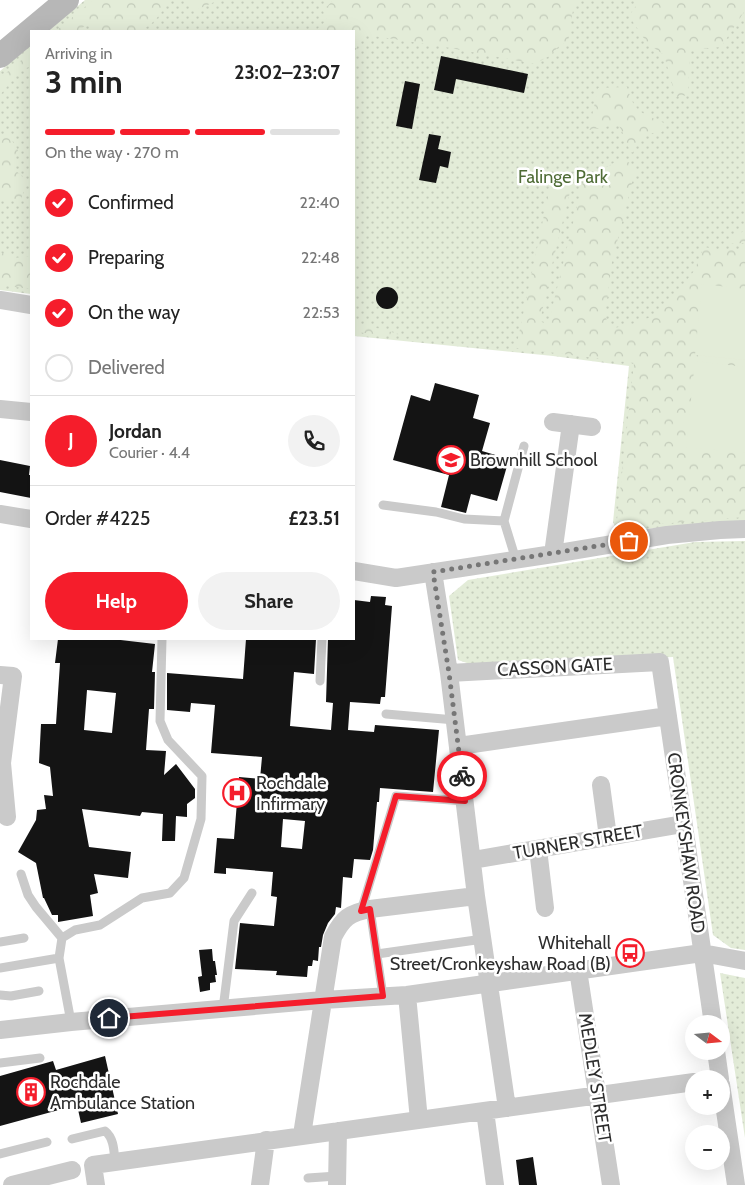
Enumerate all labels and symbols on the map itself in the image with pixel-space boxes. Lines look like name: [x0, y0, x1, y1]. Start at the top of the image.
park label: Falinge Park: [518, 166, 609, 188]
school or university icon: Brownhill School: [436, 445, 466, 475]
place label: Brownhill School: [470, 449, 598, 471]
pin: [608, 520, 650, 562]
street label: CASSON GATE: [497, 653, 613, 681]
courier: [437, 751, 487, 801]
street label: CRONKEYSHAW ROAD: [662, 751, 710, 935]
place label: Rochdale Infirmary: [256, 772, 326, 815]
hospital icon: Rochdale Infirmary: [222, 778, 252, 808]
street label: TURNER STREET: [511, 820, 645, 864]
place label: Whitehall Street/Cronkeyshaw Road (B): [390, 932, 612, 975]
bus stop icon: Whitehall Street/Cronkeyshaw Road (B): [615, 938, 645, 968]
pin: [88, 997, 130, 1039]
street label: MEDLEY STREET: [574, 1011, 616, 1145]
north arrow: [685, 1015, 730, 1060]
place label: Rochdale Ambulance Station: [50, 1071, 195, 1114]
building icon: Rochdale Ambulance Station: [16, 1077, 46, 1107]

